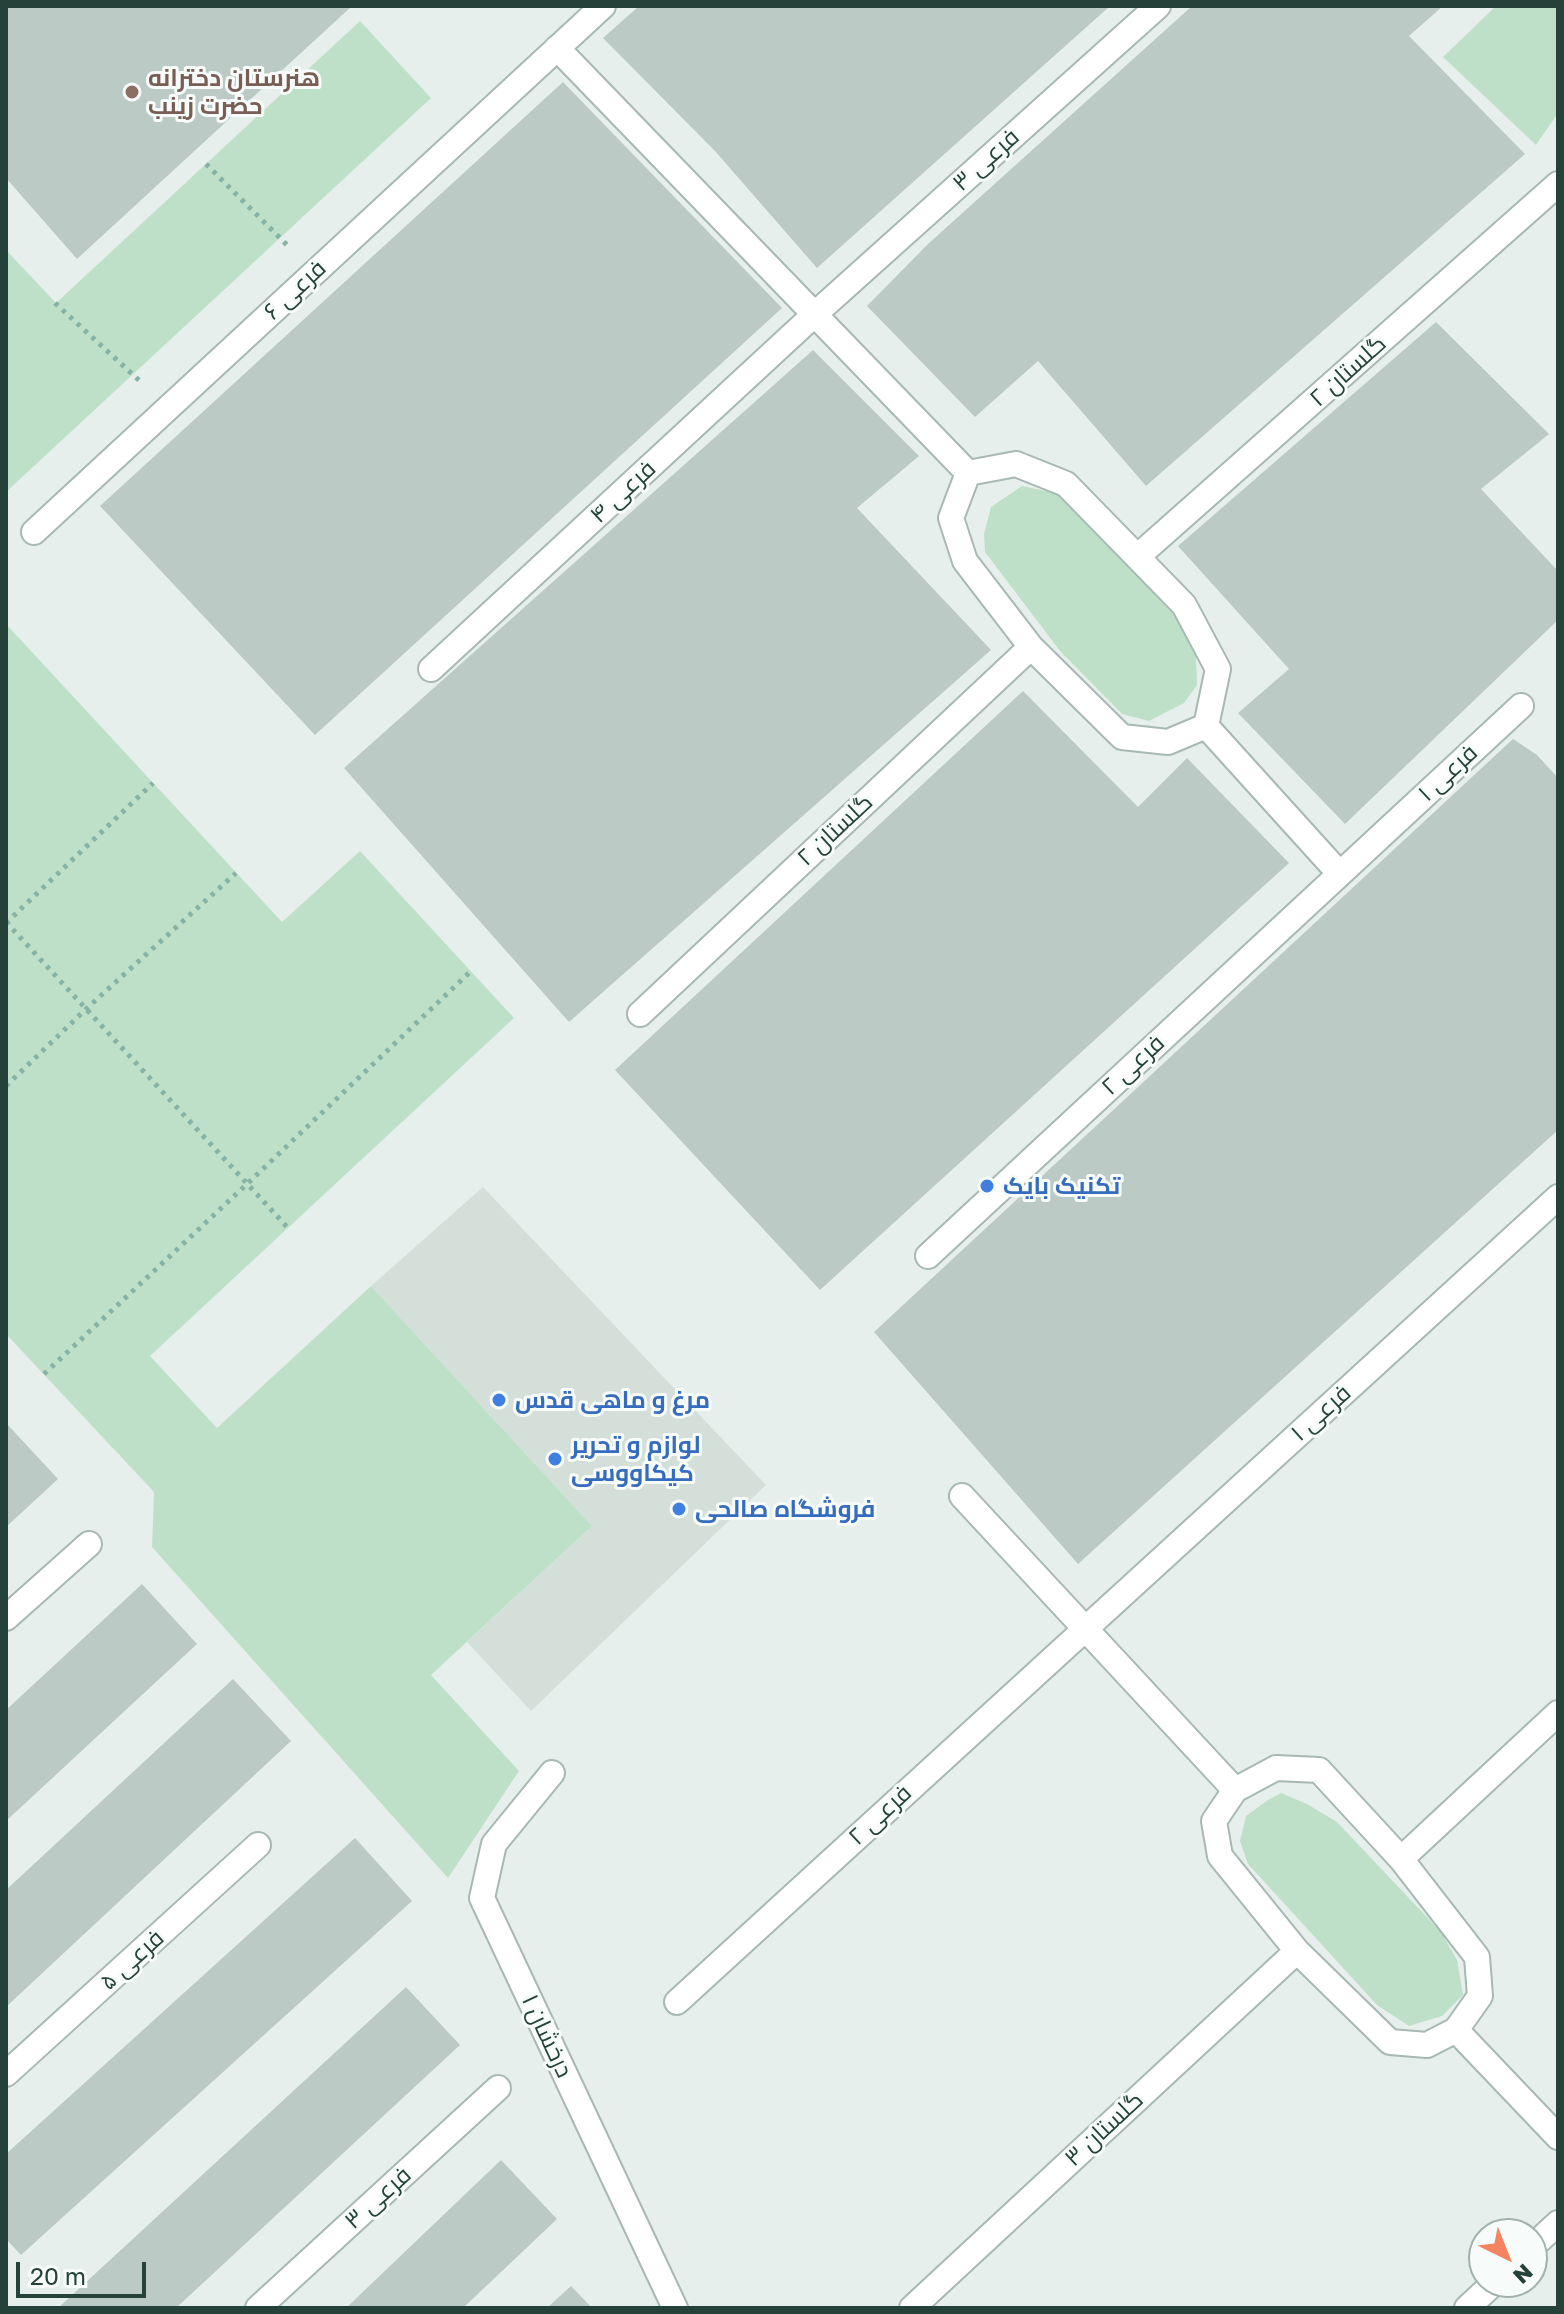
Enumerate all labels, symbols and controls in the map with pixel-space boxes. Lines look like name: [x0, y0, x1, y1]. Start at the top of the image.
place label: هنرستان دخترانه حضرت زینب: [148, 64, 320, 120]
marker: هنرستان دخترانه حضرت زینب: [123, 83, 141, 101]
street label: فرعی ۳: [947, 123, 1025, 197]
street label: فرعی ۶: [258, 254, 332, 326]
street label: گلستان ۲: [1304, 329, 1392, 413]
street label: فرعی ۴: [584, 454, 662, 530]
street label: فرعی ۱: [1412, 738, 1484, 808]
street label: گلستان ۲: [791, 788, 879, 872]
street label: فرعی ۲: [1095, 1029, 1171, 1101]
place label: تکنیک بایک: [1003, 1172, 1120, 1200]
marker: تکنیک بایک: [978, 1177, 996, 1195]
street label: فرعی ۱: [1285, 1379, 1357, 1447]
place label: مرغ و ماهی قدس: [515, 1386, 710, 1414]
marker: مرغ و ماهی قدس: [490, 1391, 508, 1409]
place label: لوازم و تحریر کیکاووسی: [571, 1431, 701, 1487]
marker: لوازم و تحریر کیکاووسی: [546, 1450, 564, 1468]
place label: فروشگاه صالحی: [695, 1495, 875, 1523]
marker: فروشگاه صالحی: [670, 1500, 688, 1518]
street label: فرعی ۲: [842, 1779, 918, 1851]
street label: فرعی ۵: [94, 1924, 170, 1996]
street label: درخشان ۱: [515, 1990, 579, 2082]
street label: گلستان ۳: [1059, 2086, 1149, 2172]
street label: فرعی ۳: [339, 2161, 417, 2235]
north arrow: [1468, 2218, 1548, 2298]
scale bar: [20, 2246, 150, 2296]
text: N: [1508, 2259, 1539, 2290]
text: 20 m: [30, 2261, 86, 2290]

